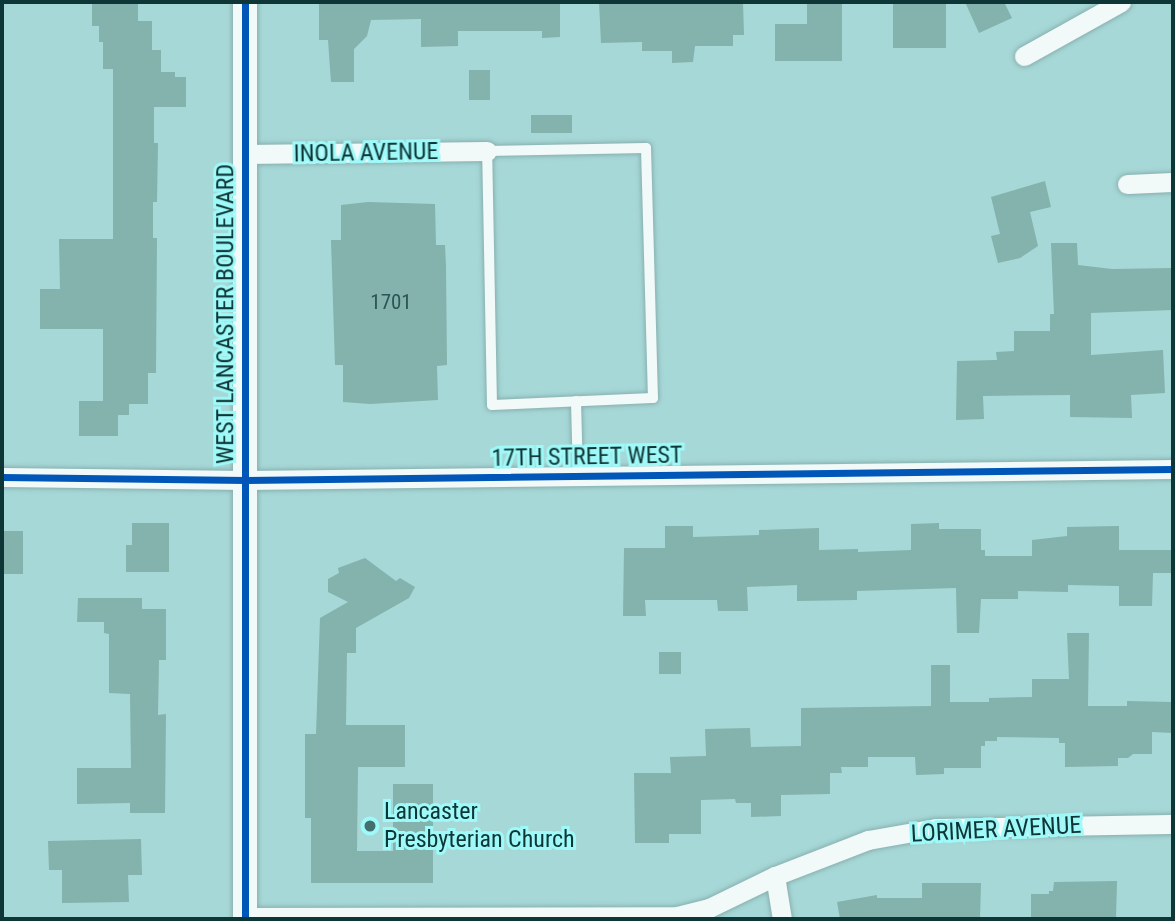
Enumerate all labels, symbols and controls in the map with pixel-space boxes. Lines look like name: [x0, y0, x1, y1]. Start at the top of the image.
street label: INOLA AVENUE: [293, 137, 439, 169]
street label: WEST LANCASTER BOULEVARD: [212, 164, 240, 464]
house number: 1701: [370, 289, 412, 315]
street label: 17TH STREET WEST: [491, 441, 683, 473]
place label: Lancaster Presbyterian Church: [384, 798, 575, 854]
street label: LORIMER AVENUE: [910, 811, 1082, 849]
marker: Lancaster Presbyterian Church: [362, 818, 378, 834]

